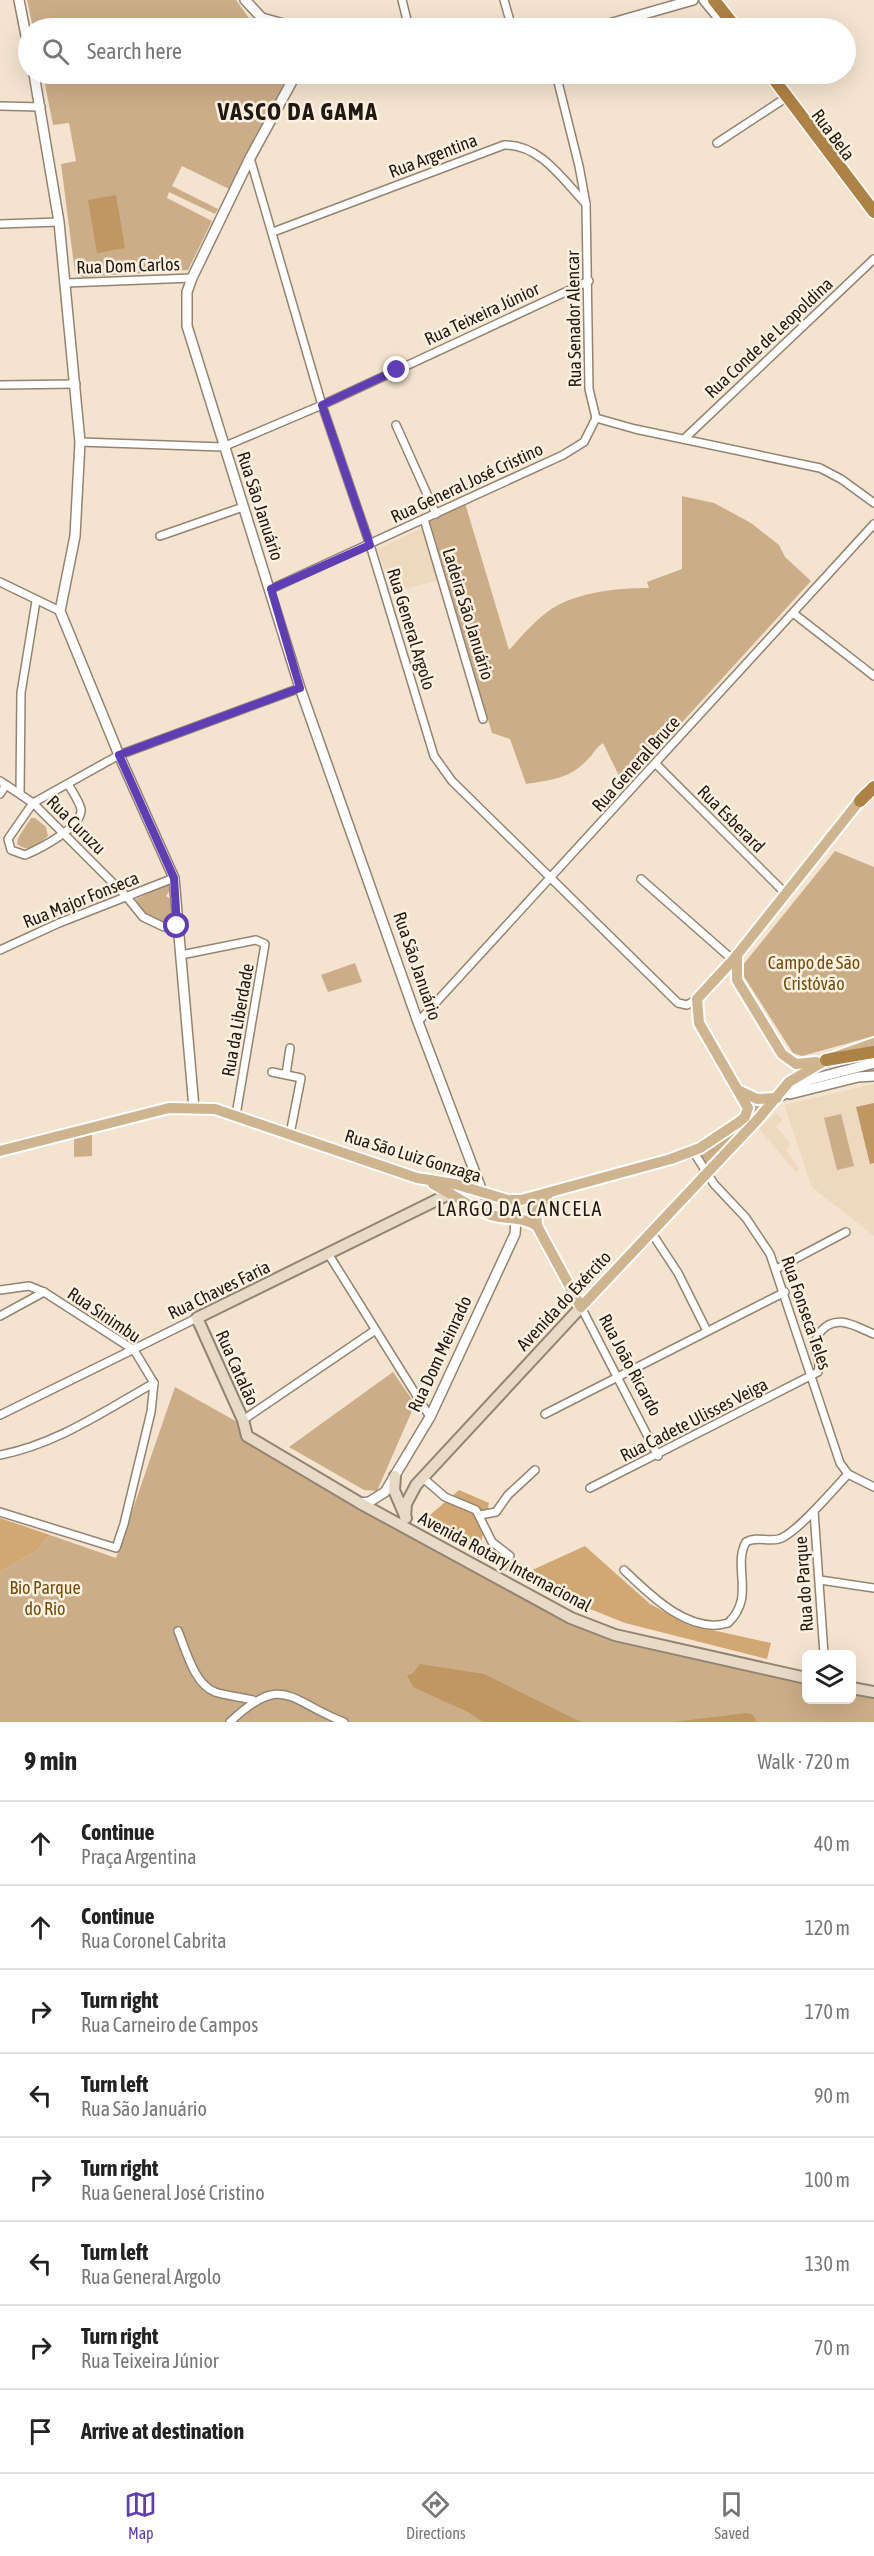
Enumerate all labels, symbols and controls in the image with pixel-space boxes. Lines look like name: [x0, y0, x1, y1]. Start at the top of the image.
search box: [18, 18, 856, 84]
icon: search: [39, 35, 72, 68]
text: Search here: [87, 38, 182, 64]
district label: VASCO DA GAMA: [216, 98, 379, 125]
street label: Rua Bela: [807, 105, 859, 164]
street label: Rua Argentina: [386, 129, 480, 182]
street label: Rua Senador Alencar: [562, 250, 585, 388]
street label: Rua Dom Carlos: [76, 253, 180, 278]
street label: Rua Conde de Leopoldina: [700, 273, 837, 402]
street label: Rua Teixeira Júnior: [421, 278, 543, 349]
route end: [383, 356, 409, 382]
street label: Rua General José Cristino: [387, 438, 546, 527]
street label: Rua São Januário: [233, 449, 288, 563]
street label: Ladeira São Januário: [438, 545, 498, 682]
street label: Rua General Argolo: [383, 565, 440, 692]
street label: Rua General Bruce: [587, 712, 684, 816]
street label: Rua Esberard: [693, 781, 769, 857]
street label: Rua Curuzu: [43, 791, 110, 858]
street label: Rua Major Fonseca: [20, 867, 142, 932]
street label: Rua São Januário: [389, 909, 446, 1023]
route start: [163, 912, 189, 938]
park label: Campo de São Cristóvão: [768, 952, 860, 994]
street label: Rua da Liberdade: [217, 962, 258, 1078]
street label: Rua São Luiz Gonzaga: [342, 1125, 484, 1186]
district label: LARGO DA CANCELA: [437, 1197, 603, 1220]
street label: Avenida do Exército: [512, 1247, 615, 1355]
street label: Rua Fonseca Teles: [777, 1253, 836, 1372]
street label: Rua Chaves Faria: [164, 1256, 273, 1323]
street label: Rua Sinimbu: [64, 1283, 145, 1347]
street label: Rua Dom Meinrado: [403, 1292, 476, 1415]
street label: Rua João Ricardo: [595, 1310, 666, 1419]
street label: Rua Catalão: [212, 1327, 263, 1409]
street label: Rua Cadete Ulisses Veiga: [616, 1373, 771, 1466]
street label: Avenida Rotary Internacional: [415, 1507, 595, 1616]
street label: Rua do Parque: [790, 1536, 817, 1632]
park label: Bio Parque do Rio: [9, 1577, 81, 1619]
map controls: [802, 1650, 856, 1704]
button: layers: [802, 1650, 856, 1704]
text: 9 min: [24, 1746, 77, 1776]
text: Walk · 720 m: [758, 1750, 850, 1773]
text: Continue: [81, 1819, 155, 1845]
icon: ahead: [24, 1827, 57, 1860]
text: 40 m: [814, 1832, 850, 1855]
text: Praça Argentina: [81, 1845, 196, 1868]
text: Continue: [81, 1903, 155, 1929]
icon: ahead: [24, 1911, 57, 1944]
text: 120 m: [805, 1916, 850, 1939]
text: Rua Coronel Cabrita: [81, 1929, 227, 1952]
text: Turn right: [81, 1987, 158, 2013]
icon: right: [24, 1995, 57, 2028]
text: 170 m: [805, 2000, 850, 2023]
text: Rua Carneiro de Campos: [81, 2013, 258, 2036]
text: Turn left: [81, 2071, 148, 2097]
icon: left: [24, 2079, 57, 2112]
text: 90 m: [814, 2084, 850, 2107]
text: Rua São Januário: [81, 2097, 207, 2120]
text: Turn right: [81, 2155, 158, 2181]
icon: right: [24, 2163, 57, 2196]
text: 100 m: [805, 2168, 850, 2191]
text: Rua General José Cristino: [81, 2181, 265, 2204]
text: Turn left: [81, 2239, 148, 2265]
icon: left: [24, 2247, 57, 2280]
text: 130 m: [805, 2252, 850, 2275]
text: Rua General Argolo: [81, 2265, 221, 2288]
text: Turn right: [81, 2323, 158, 2349]
icon: right: [24, 2331, 57, 2364]
text: 70 m: [814, 2336, 850, 2359]
text: Rua Teixeira Júnior: [81, 2349, 219, 2372]
icon: arrive: [24, 2415, 57, 2448]
text: Arrive at destination: [81, 2418, 244, 2444]
tab: Map: [124, 2488, 157, 2542]
tab: Directions: [406, 2488, 466, 2542]
tab: Saved: [714, 2488, 750, 2542]

